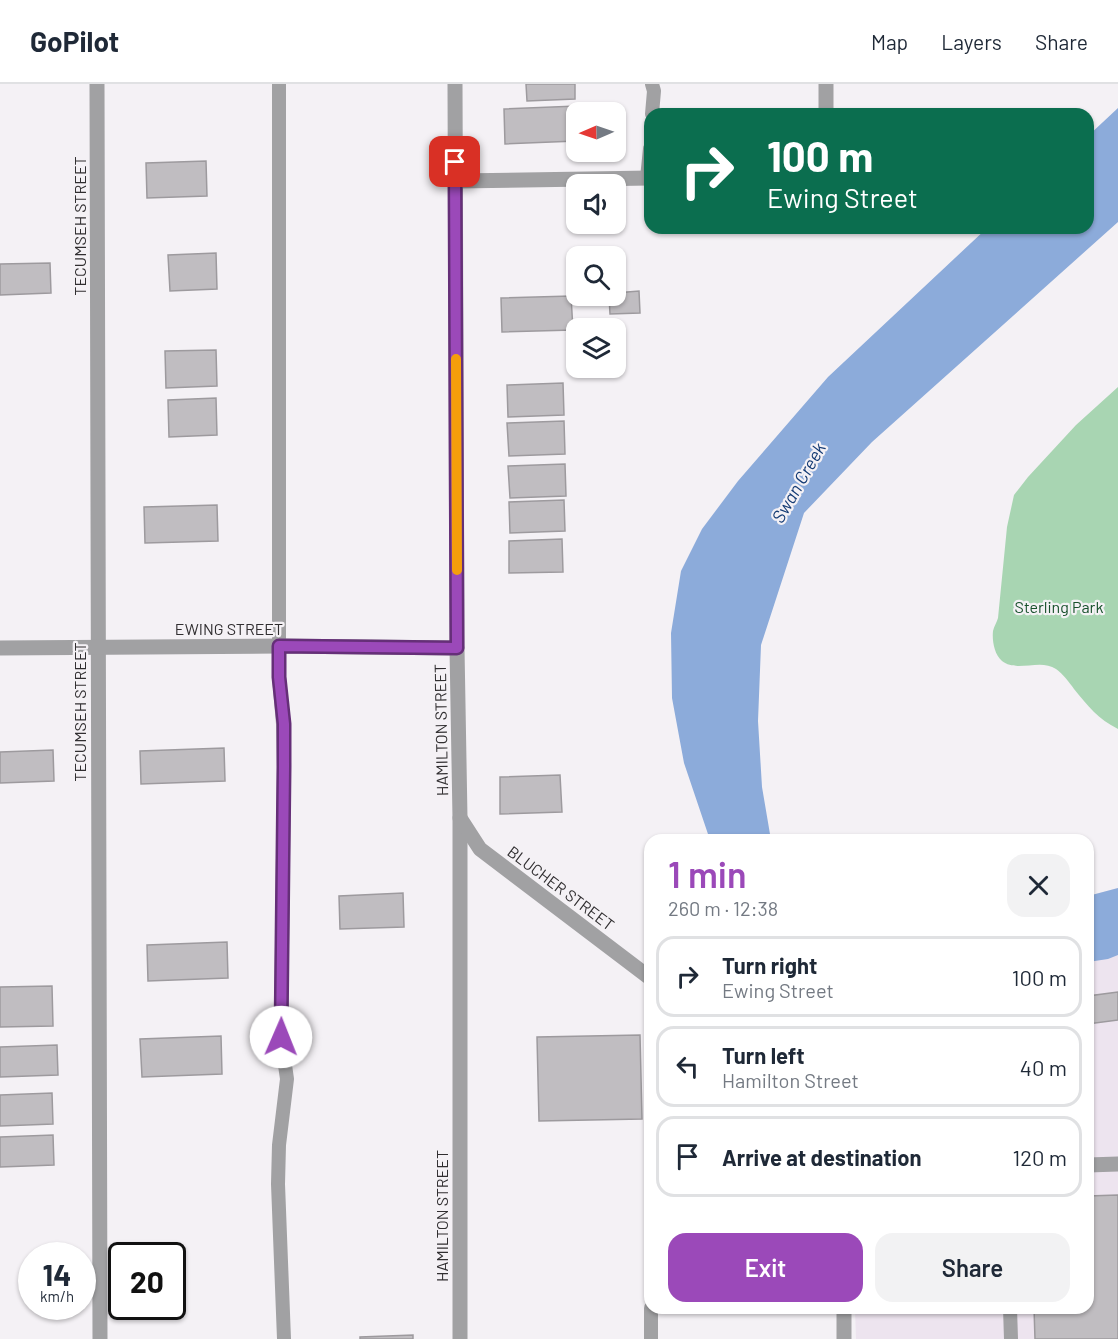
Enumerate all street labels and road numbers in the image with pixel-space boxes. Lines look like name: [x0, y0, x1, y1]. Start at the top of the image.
street label: TECUMSEH STREET: [70, 156, 89, 296]
street label: EWING STREET: [175, 619, 283, 638]
street label: TECUMSEH STREET: [70, 642, 89, 782]
street label: HAMILTON STREET: [430, 664, 451, 796]
street label: BLUCHER STREET: [504, 841, 618, 934]
street label: HAMILTON STREET: [432, 1150, 451, 1282]

